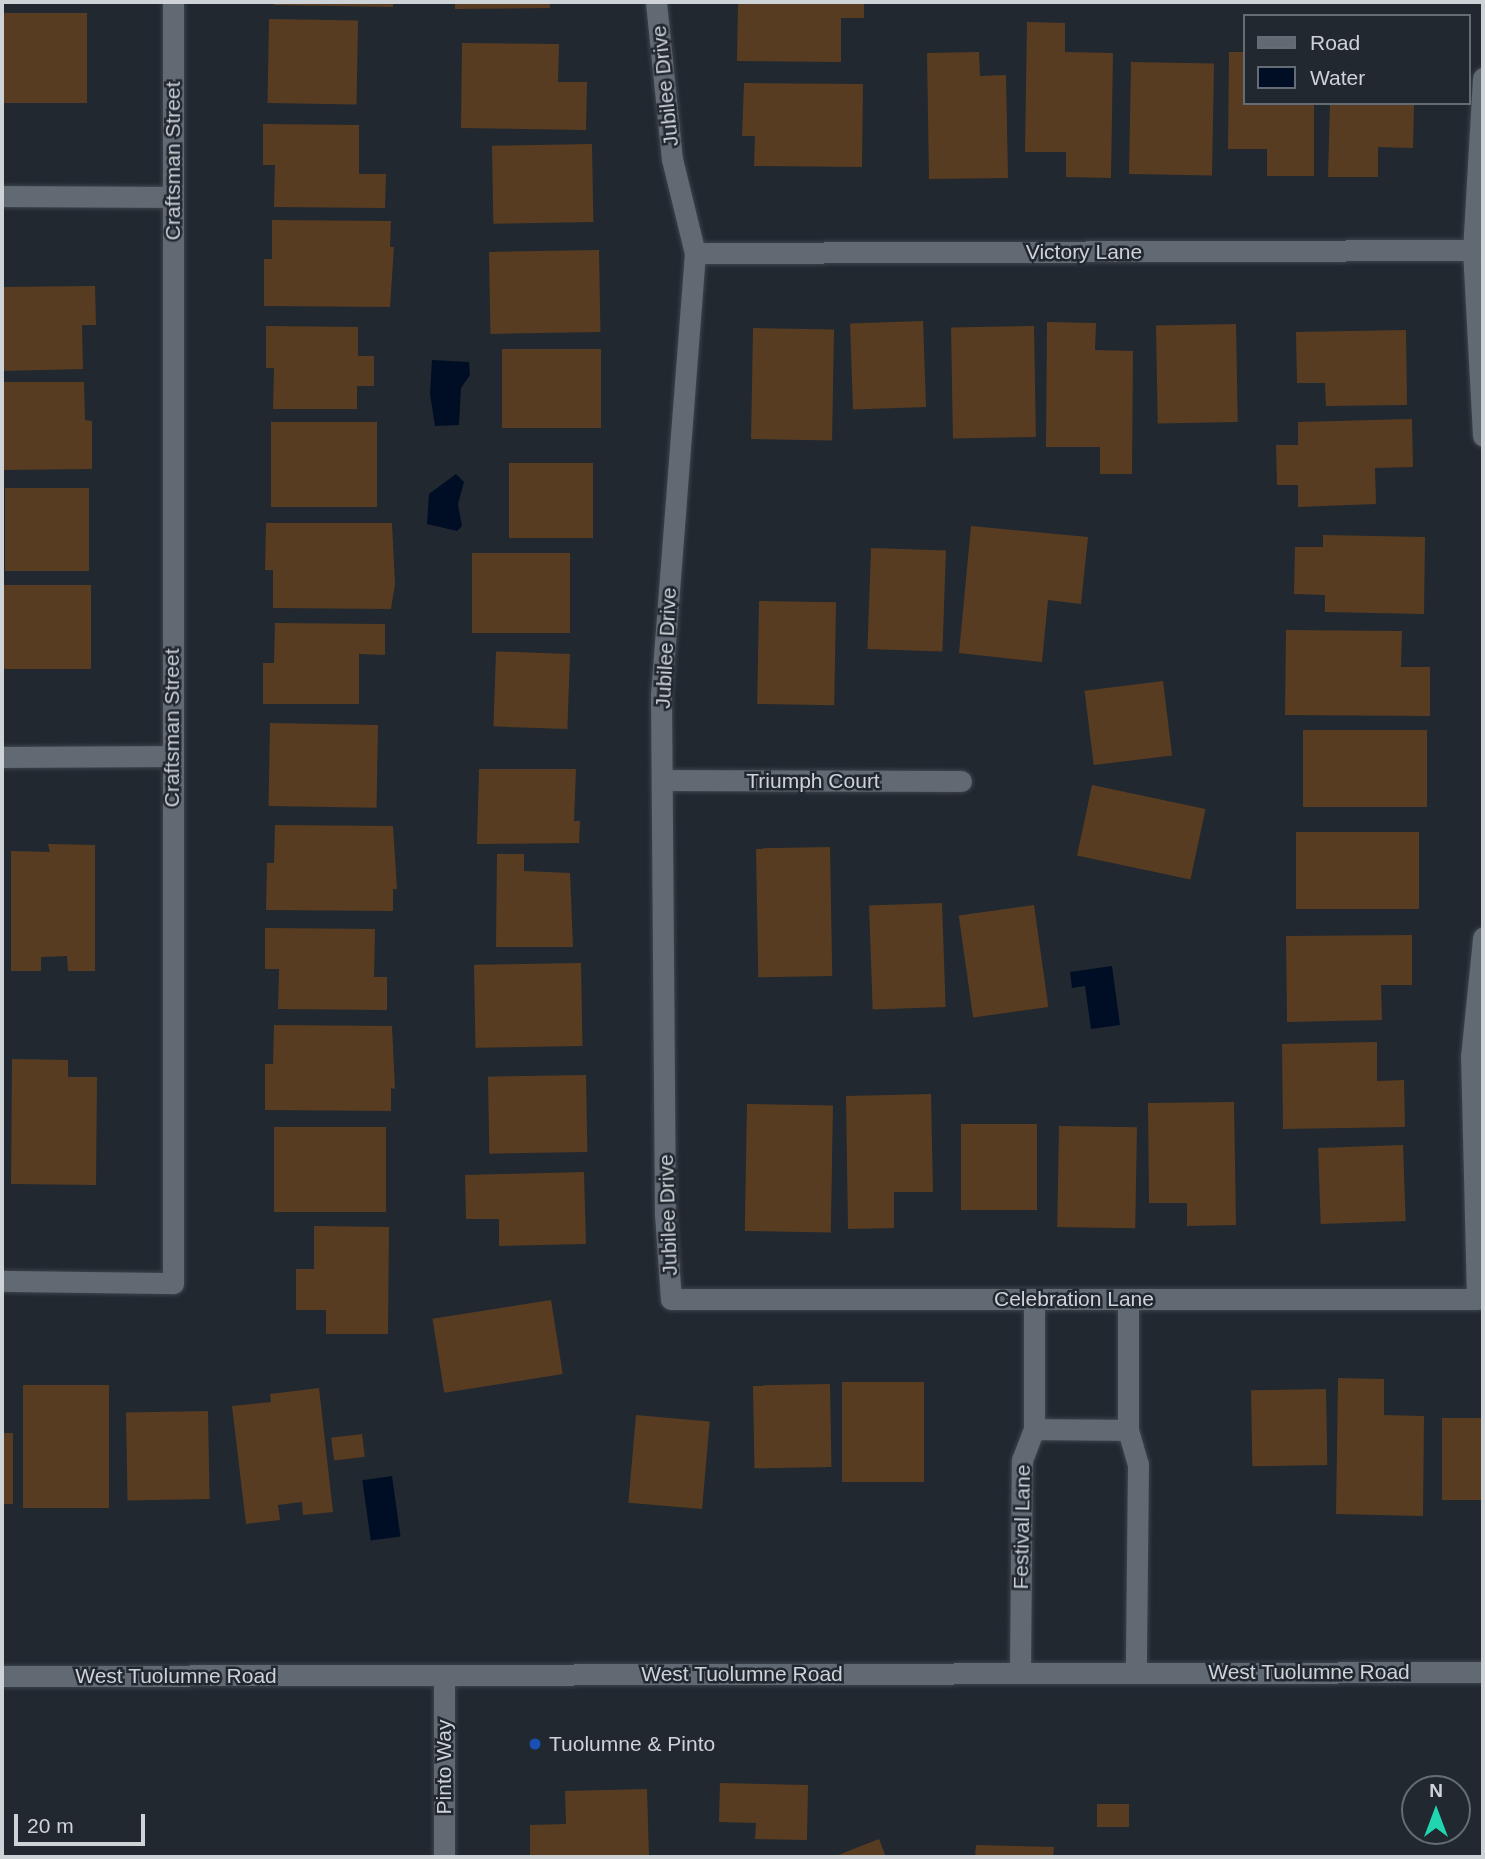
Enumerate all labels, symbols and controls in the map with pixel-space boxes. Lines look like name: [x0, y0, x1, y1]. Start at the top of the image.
legend: [1244, 14, 1471, 105]
street label: Jubilee Drive: [646, 24, 684, 148]
text: Road: [1310, 31, 1360, 54]
text: Water: [1310, 66, 1365, 89]
street label: Craftsman Street: [160, 82, 186, 240]
street label: Victory Lane: [1026, 239, 1142, 265]
street label: Jubilee Drive: [650, 587, 682, 709]
street label: Craftsman Street: [159, 649, 185, 807]
street label: Triumph Court: [746, 768, 880, 794]
street label: Jubilee Drive: [653, 1154, 683, 1276]
street label: Celebration Lane: [994, 1286, 1154, 1312]
street label: Festival Lane: [1008, 1464, 1036, 1590]
street label: West Tuolumne Road: [1208, 1659, 1410, 1685]
street label: West Tuolumne Road: [641, 1661, 843, 1687]
street label: West Tuolumne Road: [75, 1663, 277, 1689]
street label: Pinto Way: [431, 1720, 457, 1814]
place label: Tuolumne & Pinto: [549, 1731, 715, 1757]
marker: Tuolumne & Pinto: [527, 1736, 543, 1752]
north arrow: [1401, 1775, 1471, 1845]
text: N: [1429, 1780, 1443, 1801]
scale bar: [18, 1800, 149, 1844]
text: 20 m: [27, 1814, 74, 1837]

